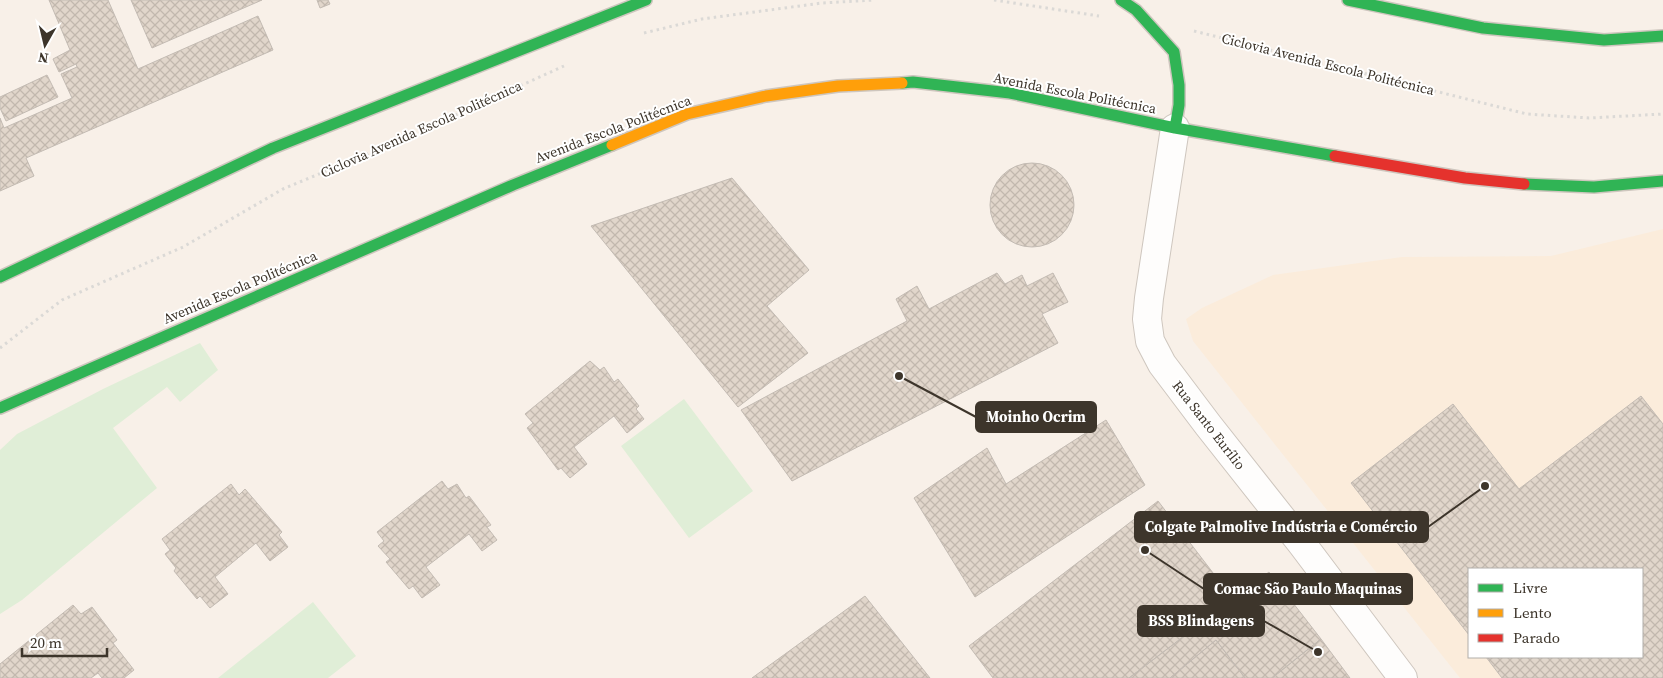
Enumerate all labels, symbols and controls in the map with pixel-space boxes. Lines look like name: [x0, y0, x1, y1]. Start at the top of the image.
north arrow: [20, 20, 70, 70]
street label: Ciclovia Avenida Escola Politécnica: [1219, 28, 1437, 100]
text: N: [37, 47, 50, 68]
street label: Avenida Escola Politécnica: [992, 67, 1159, 119]
street label: Ciclovia Avenida Escola Politécnica: [317, 75, 526, 183]
street label: Avenida Escola Politécnica: [532, 90, 695, 168]
street label: Avenida Escola Politécnica: [160, 245, 321, 329]
street label: Rua Santo Eurílio: [1168, 376, 1250, 474]
callout: Moinho Ocrim: [976, 402, 1096, 432]
text: Moinho Ocrim: [986, 406, 1086, 427]
callout: Colgate Palmolive Indústria e Comércio: [1135, 512, 1428, 542]
text: Colgate Palmolive Indústria e Comércio: [1145, 516, 1418, 537]
legend: [1468, 568, 1643, 658]
callout: Comac São Paulo Maquinas: [1204, 574, 1412, 604]
text: Livre: [1513, 577, 1548, 598]
text: Comac São Paulo Maquinas: [1214, 578, 1402, 599]
text: Lento: [1513, 602, 1552, 623]
callout: BSS Blindagens: [1138, 606, 1264, 636]
text: BSS Blindagens: [1148, 610, 1254, 631]
scale bar: [22, 626, 108, 658]
text: Parado: [1513, 627, 1560, 648]
text: 20 m: [30, 632, 62, 653]

